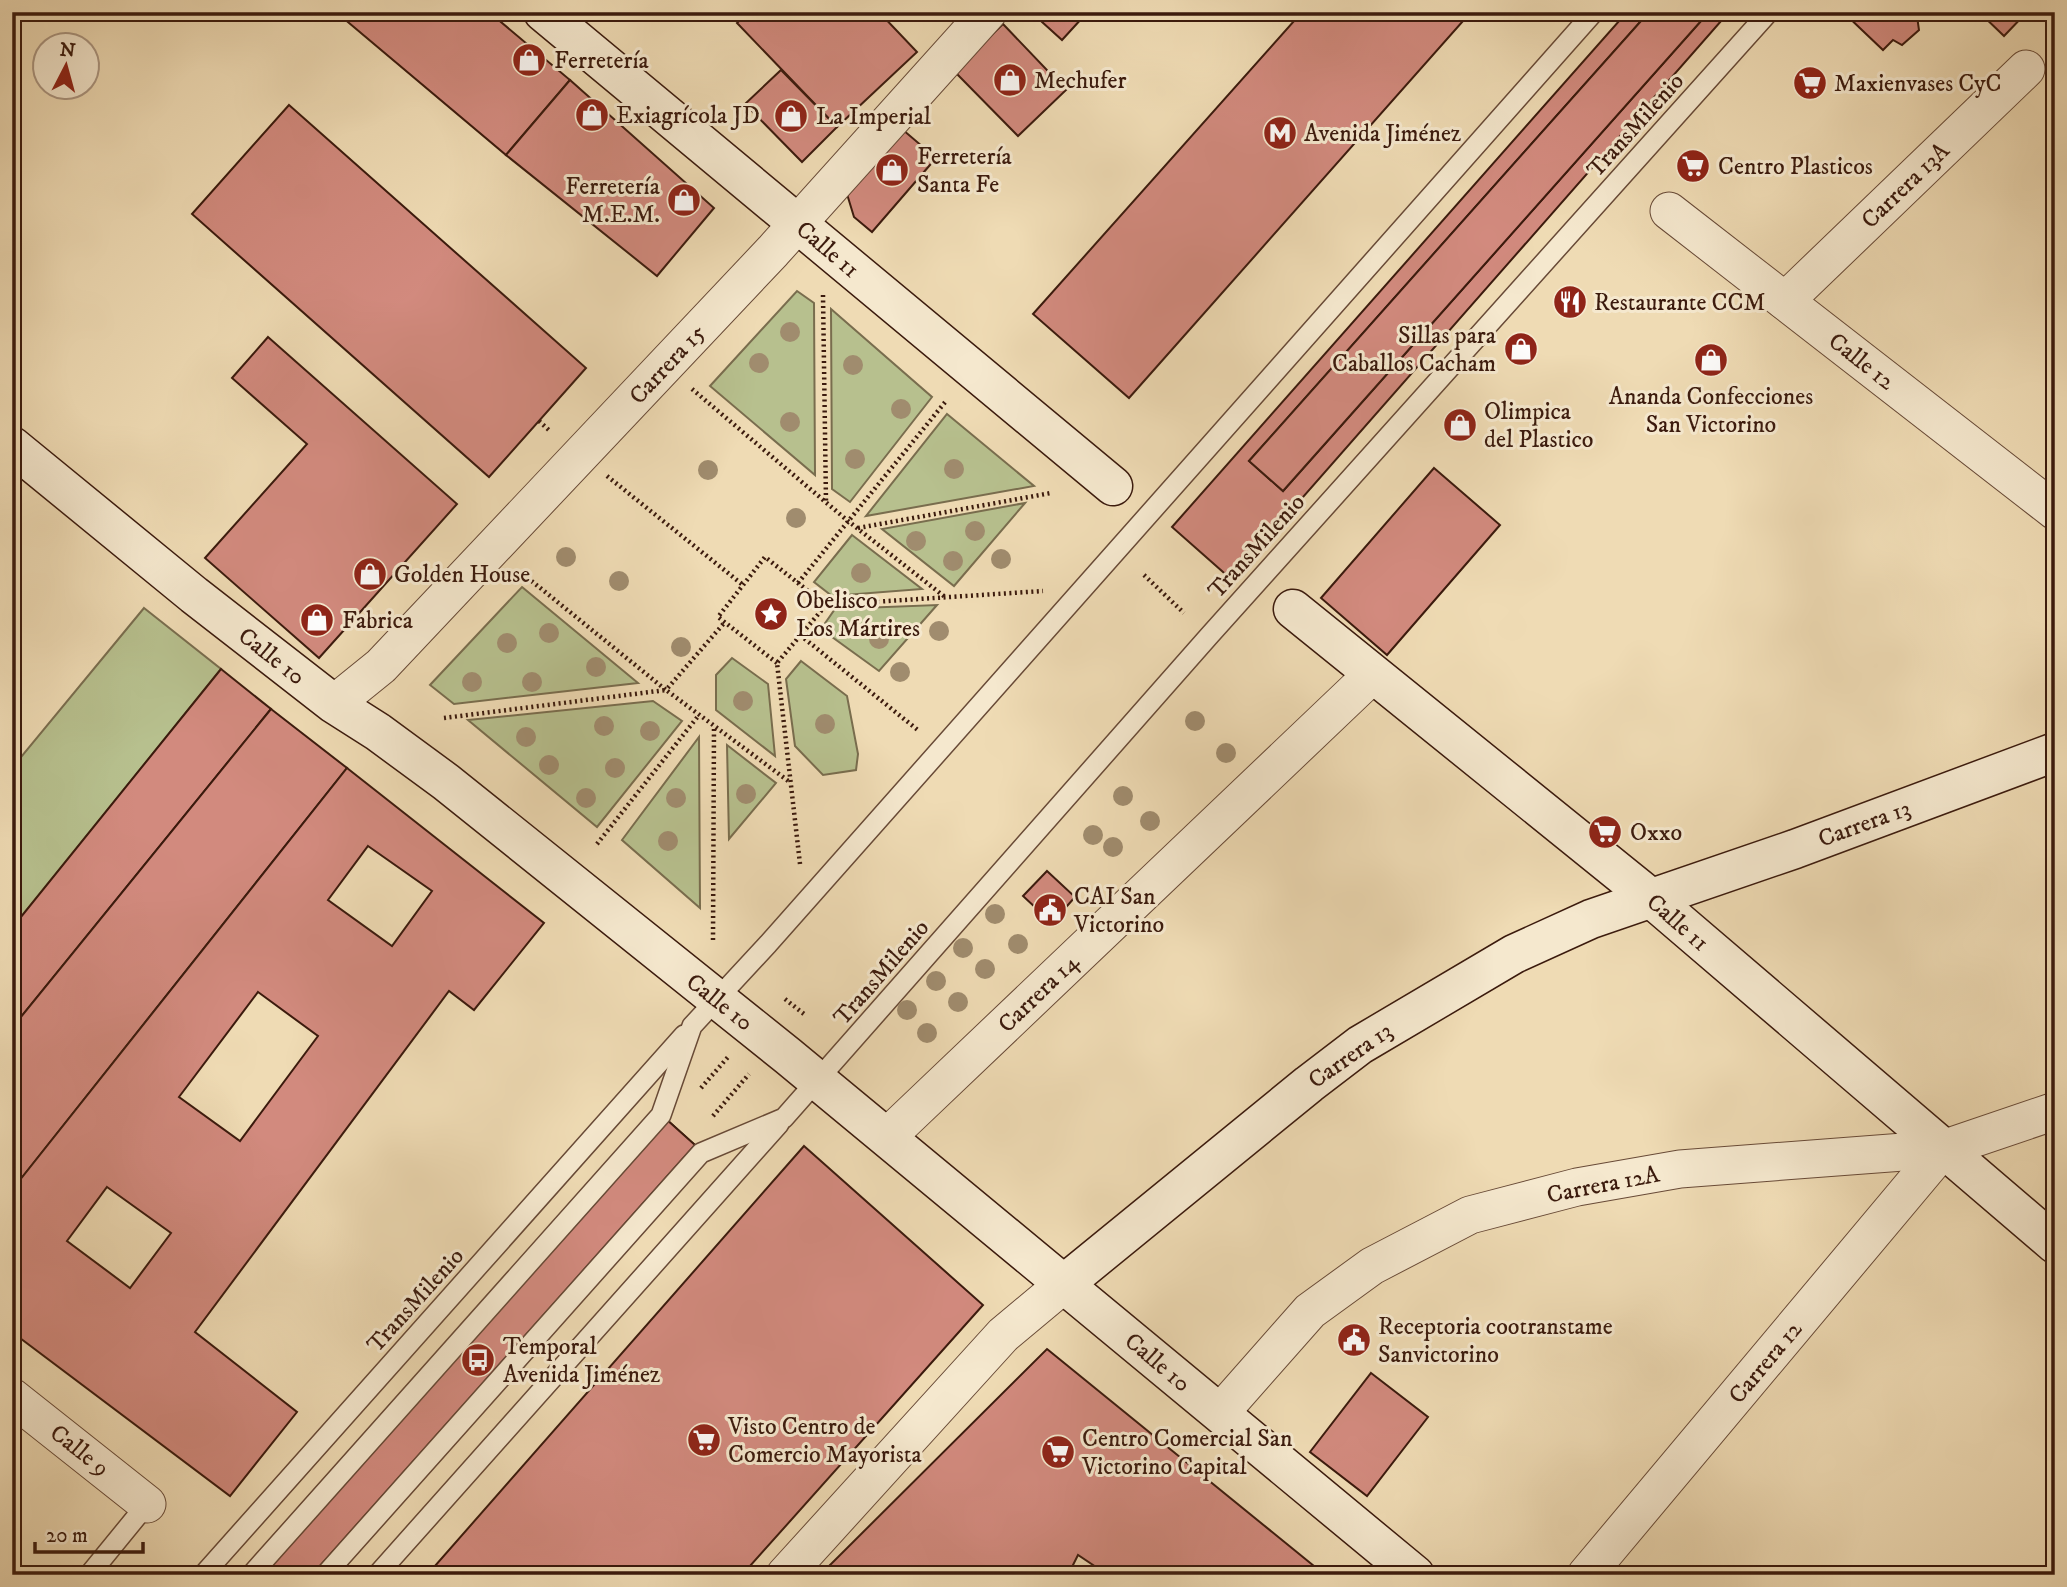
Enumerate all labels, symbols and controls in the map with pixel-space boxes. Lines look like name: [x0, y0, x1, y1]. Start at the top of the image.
north arrow: [32, 32, 102, 102]
text: N: [59, 38, 77, 63]
shop icon: Ferretería: [510, 41, 548, 79]
place label: Ferretería: [554, 46, 650, 76]
shop icon: Mechufer: [991, 61, 1029, 99]
supermarket icon: Maxienvases CyC: [1791, 64, 1829, 102]
place label: Mechufer: [1034, 66, 1126, 96]
street label: TransMilenio: [1581, 67, 1691, 184]
place label: Maxienvases CyC: [1834, 69, 2001, 99]
shop icon: Exiagrícola JD: [573, 96, 611, 134]
shop icon: La Imperial: [772, 97, 810, 135]
place label: Exiagrícola JD: [616, 101, 760, 131]
place label: La Imperial: [816, 102, 932, 132]
metro station icon: Avenida Jiménez: [1261, 114, 1299, 152]
place label: Avenida Jiménez: [1304, 119, 1462, 149]
street label: Carrera 13A: [1855, 136, 1957, 235]
place label: Ferretería Santa Fe: [917, 142, 1013, 200]
supermarket icon: Centro Plasticos: [1674, 147, 1712, 185]
shop icon: Ferretería Santa Fe: [873, 151, 911, 189]
place label: Centro Plasticos: [1718, 152, 1873, 182]
place label: Ferretería M.E.M.: [565, 172, 661, 230]
shop icon: Ferretería M.E.M.: [665, 181, 703, 219]
street label: Calle 11: [790, 215, 865, 285]
restaurant icon: Restaurante CCM: [1551, 283, 1589, 321]
place label: Restaurante CCM: [1594, 288, 1765, 318]
street label: Carrera 15: [623, 318, 712, 411]
place label: Sillas para Caballos Cacham: [1332, 321, 1497, 379]
street label: Calle 12: [1822, 327, 1901, 397]
shop icon: Sillas para Caballos Cacham: [1502, 330, 1540, 368]
shop icon: Ananda Confecciones San Victorino: [1692, 341, 1730, 379]
place label: Ananda Confecciones San Victorino: [1609, 382, 1813, 440]
place label: Olimpica del Plastico: [1484, 397, 1593, 455]
shop icon: Olimpica del Plastico: [1441, 406, 1479, 444]
street label: TransMilenio: [1202, 488, 1312, 605]
shop icon: Golden House: [351, 555, 389, 593]
place label: Golden House: [394, 560, 530, 590]
place label: Obelisco Los Mártires: [796, 586, 920, 644]
place icon: Obelisco Los Mártires: [752, 595, 790, 633]
shop icon: Fabrica: [298, 601, 336, 639]
place label: Fabrica: [342, 606, 414, 636]
street label: Calle 10: [232, 621, 311, 692]
street label: Carrera 13: [1814, 793, 1915, 854]
supermarket icon: Oxxo: [1586, 813, 1624, 851]
place label: Oxxo: [1630, 818, 1682, 848]
place label: CAI San Victorino: [1073, 882, 1164, 940]
street label: Calle 11: [1640, 887, 1715, 958]
public building icon: CAI San Victorino: [1031, 891, 1069, 929]
street label: TransMilenio: [827, 913, 936, 1032]
street label: Carrera 14: [992, 947, 1086, 1040]
street label: Calle 10: [680, 967, 759, 1038]
street label: Carrera 13: [1303, 1016, 1398, 1096]
street label: Carrera 12A: [1544, 1159, 1663, 1211]
street label: TransMilenio: [361, 1242, 471, 1359]
place label: Receptoria cootranstame Sanvictorino: [1378, 1312, 1613, 1370]
street label: Carrera 12: [1723, 1315, 1809, 1410]
public building icon: Receptoria cootranstame Sanvictorino: [1335, 1321, 1373, 1359]
street label: Calle 10: [1118, 1326, 1197, 1399]
place label: Temporal Avenida Jiménez: [503, 1332, 661, 1390]
bus stop icon: Temporal Avenida Jiménez: [459, 1341, 497, 1379]
place label: Visto Centro de Comercio Mayorista: [727, 1412, 922, 1470]
street label: Calle 9: [44, 1418, 115, 1483]
supermarket icon: Visto Centro de Comercio Mayorista: [685, 1421, 723, 1459]
place label: Centro Comercial San Victorino Capital: [1081, 1424, 1293, 1482]
supermarket icon: Centro Comercial San Victorino Capital: [1039, 1433, 1077, 1471]
scale bar: [35, 1510, 144, 1554]
text: 20 m: [46, 1523, 88, 1549]

